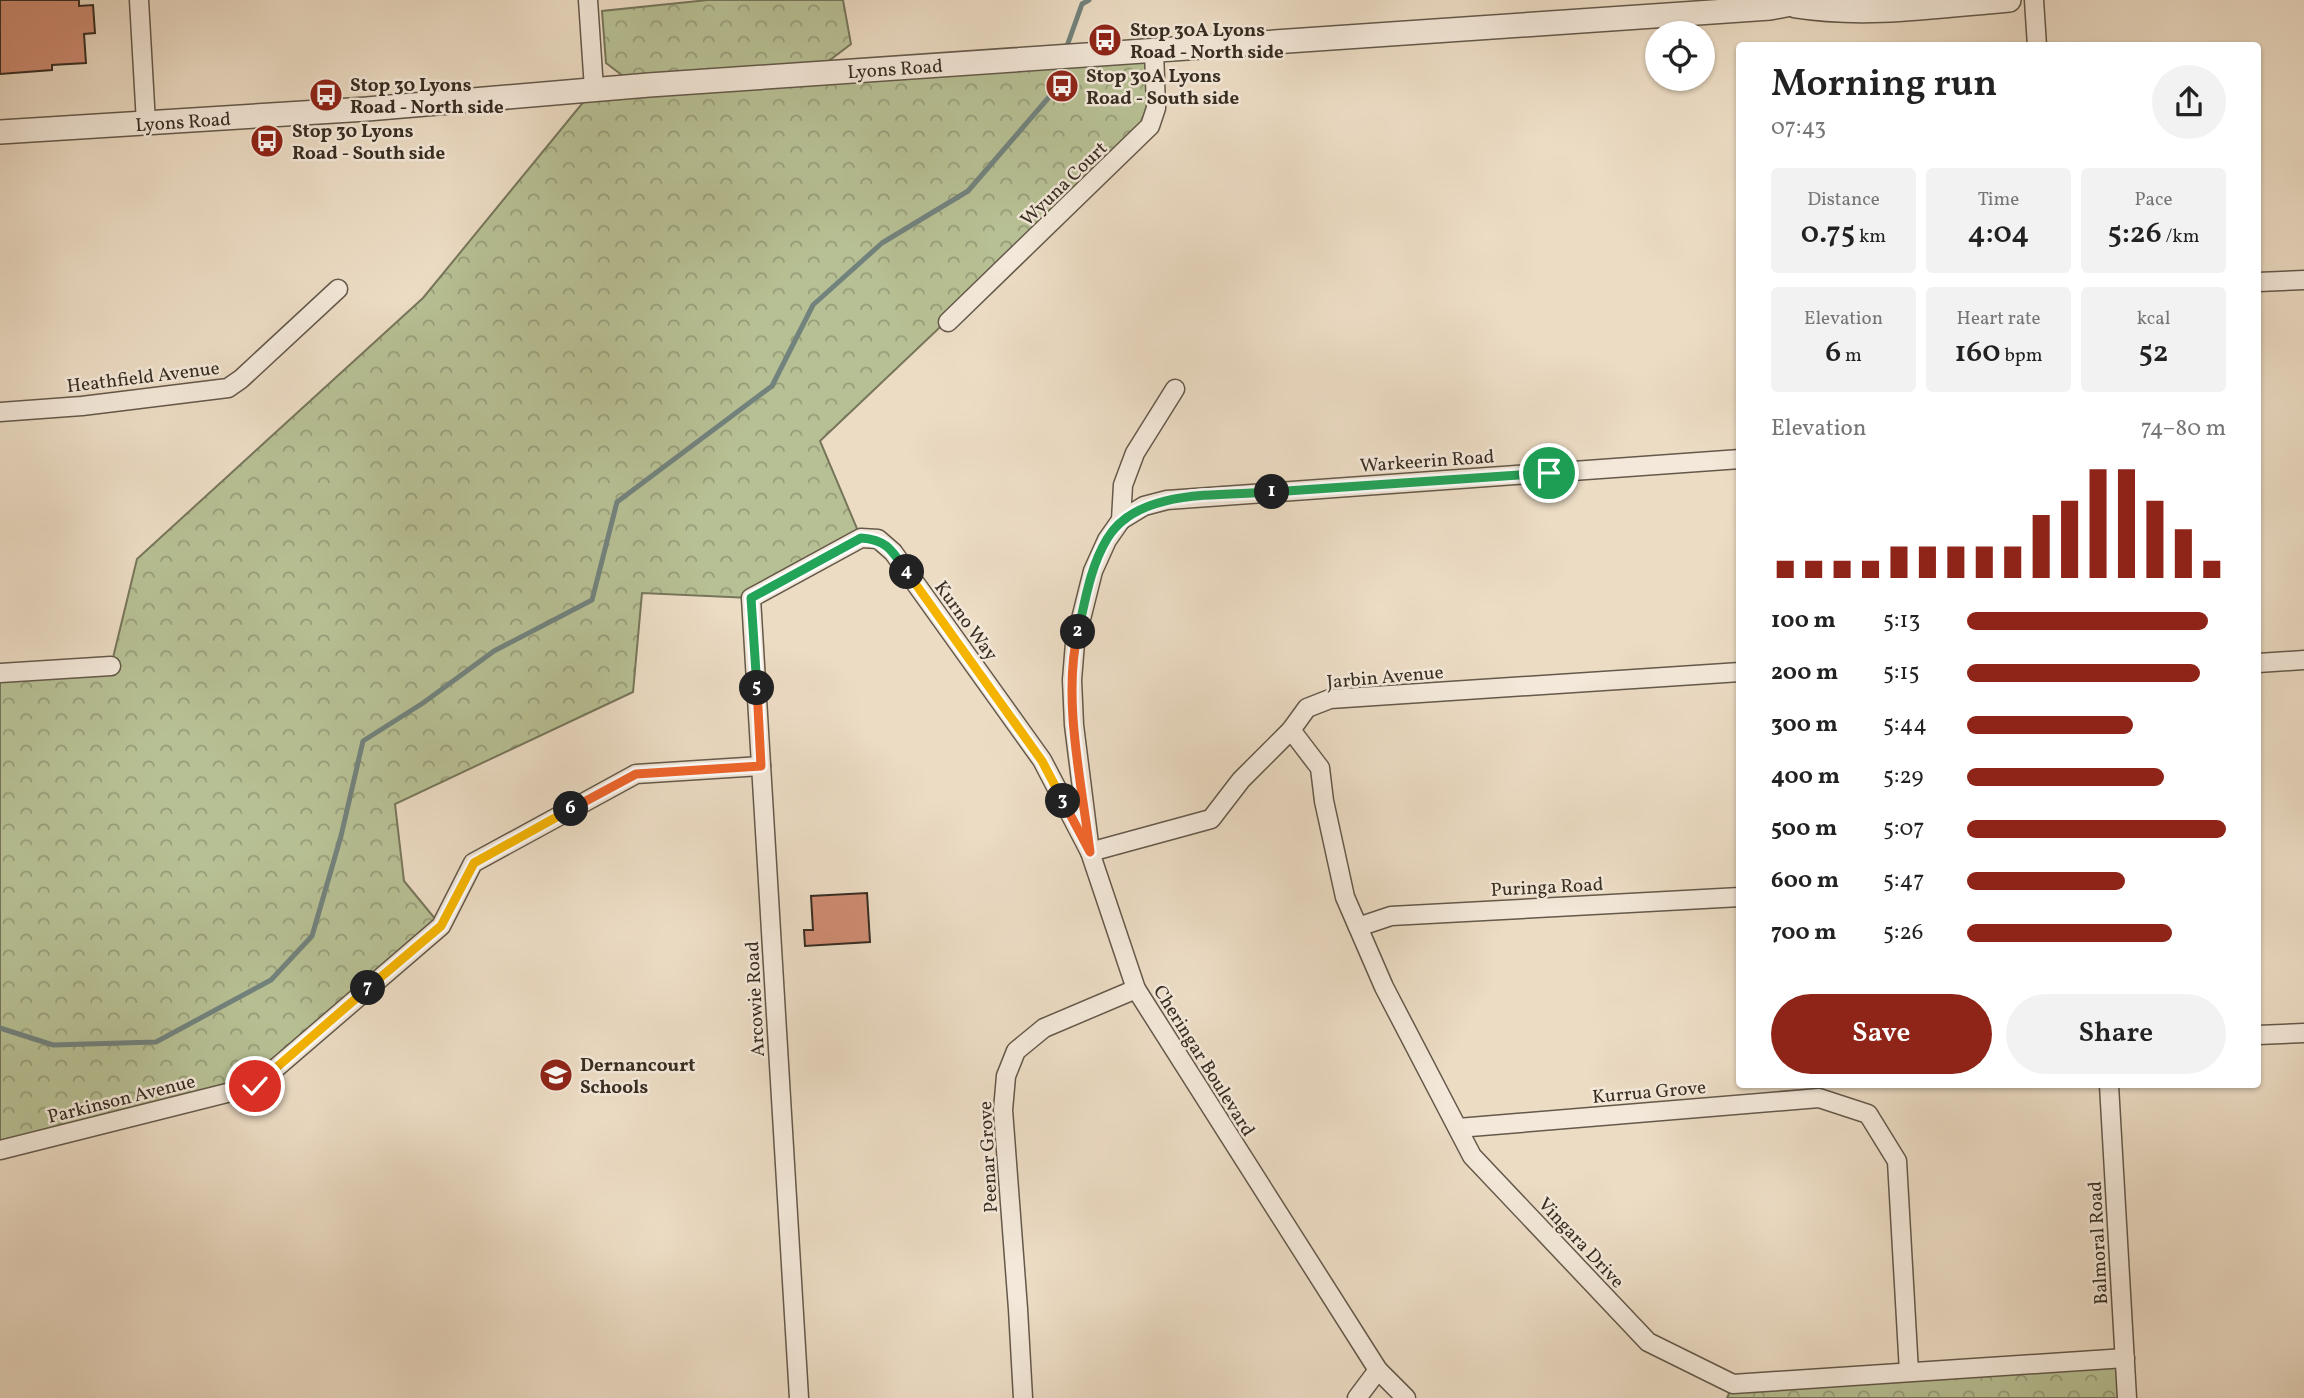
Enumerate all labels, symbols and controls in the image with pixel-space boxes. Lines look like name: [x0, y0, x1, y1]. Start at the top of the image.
place label: Stop 30A Lyons Road - North side: [1130, 18, 1284, 66]
bus stop icon: Stop 30A Lyons Road - North side: [1086, 21, 1124, 59]
map controls: [1645, 21, 1715, 91]
button: locate: [1645, 21, 1715, 91]
street label: Lyons Road: [847, 54, 944, 86]
text: Morning run: [1771, 59, 1997, 112]
place label: Stop 30A Lyons Road - South side: [1086, 64, 1239, 112]
button: share: [2152, 65, 2226, 139]
bus stop icon: Stop 30A Lyons Road - South side: [1043, 67, 1081, 105]
place label: Stop 30 Lyons Road - North side: [350, 73, 504, 121]
bus stop icon: Stop 30 Lyons Road - North side: [307, 76, 345, 114]
street label: Lyons Road: [135, 107, 232, 139]
text: 07:43: [1771, 112, 1826, 144]
place label: Stop 30 Lyons Road - South side: [292, 119, 445, 167]
bus stop icon: Stop 30 Lyons Road - South side: [248, 122, 286, 160]
street label: Wyuna Court: [1015, 136, 1114, 233]
text: Distance: [1807, 187, 1880, 213]
text: Time: [1978, 187, 2019, 213]
text: Pace: [2134, 187, 2173, 213]
text: 0.75: [1801, 213, 1855, 255]
text: 4:04: [1968, 213, 2029, 255]
text: 5:26: [2107, 213, 2162, 255]
text: km: [1855, 224, 1886, 250]
text: /km: [2162, 224, 2200, 250]
text: Elevation: [1804, 306, 1883, 332]
text: Heart rate: [1957, 306, 2040, 332]
text: kcal: [2137, 306, 2170, 332]
text: 6: [1825, 332, 1841, 374]
text: 160: [1954, 332, 2001, 374]
text: 52: [2138, 332, 2169, 374]
text: m: [1841, 343, 1862, 369]
text: bpm: [2001, 343, 2043, 369]
street label: Heathfield Avenue: [65, 356, 221, 400]
text: Elevation: [1771, 413, 1867, 445]
text: 74–80 m: [2141, 413, 2226, 445]
pin: [1519, 443, 1579, 503]
street label: Warkeerin Road: [1359, 444, 1495, 480]
icon: arrive: [1530, 454, 1568, 492]
pin: 1: [1254, 475, 1290, 510]
text: 1: [1268, 478, 1275, 504]
pin: 4: [890, 554, 925, 590]
text: 4: [901, 558, 912, 584]
street label: Kurno Way: [927, 576, 1003, 666]
text: 100 m: [1771, 605, 1836, 637]
text: 5:13: [1883, 605, 1920, 637]
pin: 2: [1060, 614, 1096, 650]
text: 2: [1073, 618, 1082, 644]
text: 200 m: [1771, 657, 1838, 689]
text: 5:15: [1883, 657, 1919, 689]
street label: Jarbin Avenue: [1326, 660, 1445, 696]
pin: 5: [740, 670, 774, 706]
text: 5: [752, 674, 761, 700]
text: 300 m: [1771, 709, 1838, 741]
text: 5:44: [1883, 709, 1927, 741]
text: 400 m: [1771, 761, 1840, 793]
text: 5:29: [1883, 761, 1924, 793]
pin: 3: [1046, 784, 1080, 818]
text: 3: [1058, 787, 1067, 813]
pin: 6: [554, 792, 588, 826]
text: 6: [565, 795, 576, 821]
text: 500 m: [1771, 813, 1837, 845]
text: 5:07: [1883, 813, 1924, 845]
text: 600 m: [1771, 865, 1839, 897]
text: 5:47: [1883, 865, 1924, 897]
street label: Puringa Road: [1490, 872, 1604, 904]
text: 700 m: [1771, 917, 1837, 949]
text: 5:26: [1883, 917, 1923, 949]
street label: Arcowie Road: [740, 940, 772, 1057]
pin: 7: [350, 970, 386, 1006]
text: 7: [363, 974, 372, 1000]
street label: Cheringar Boulevard: [1146, 980, 1260, 1142]
button: Save: [1771, 994, 1992, 1074]
button: Share: [2006, 994, 2226, 1074]
place label: Dernancourt Schools: [580, 1053, 695, 1101]
pin: [225, 1056, 285, 1116]
school or university icon: Dernancourt Schools: [537, 1056, 575, 1094]
icon: check: [236, 1067, 274, 1105]
street label: Parkinson Avenue: [45, 1069, 198, 1131]
street label: Kurrua Grove: [1591, 1075, 1707, 1111]
street label: Peenar Grove: [973, 1100, 1005, 1213]
street label: Balmoral Road: [2083, 1180, 2115, 1305]
street label: Vingara Drive: [1531, 1192, 1630, 1295]

